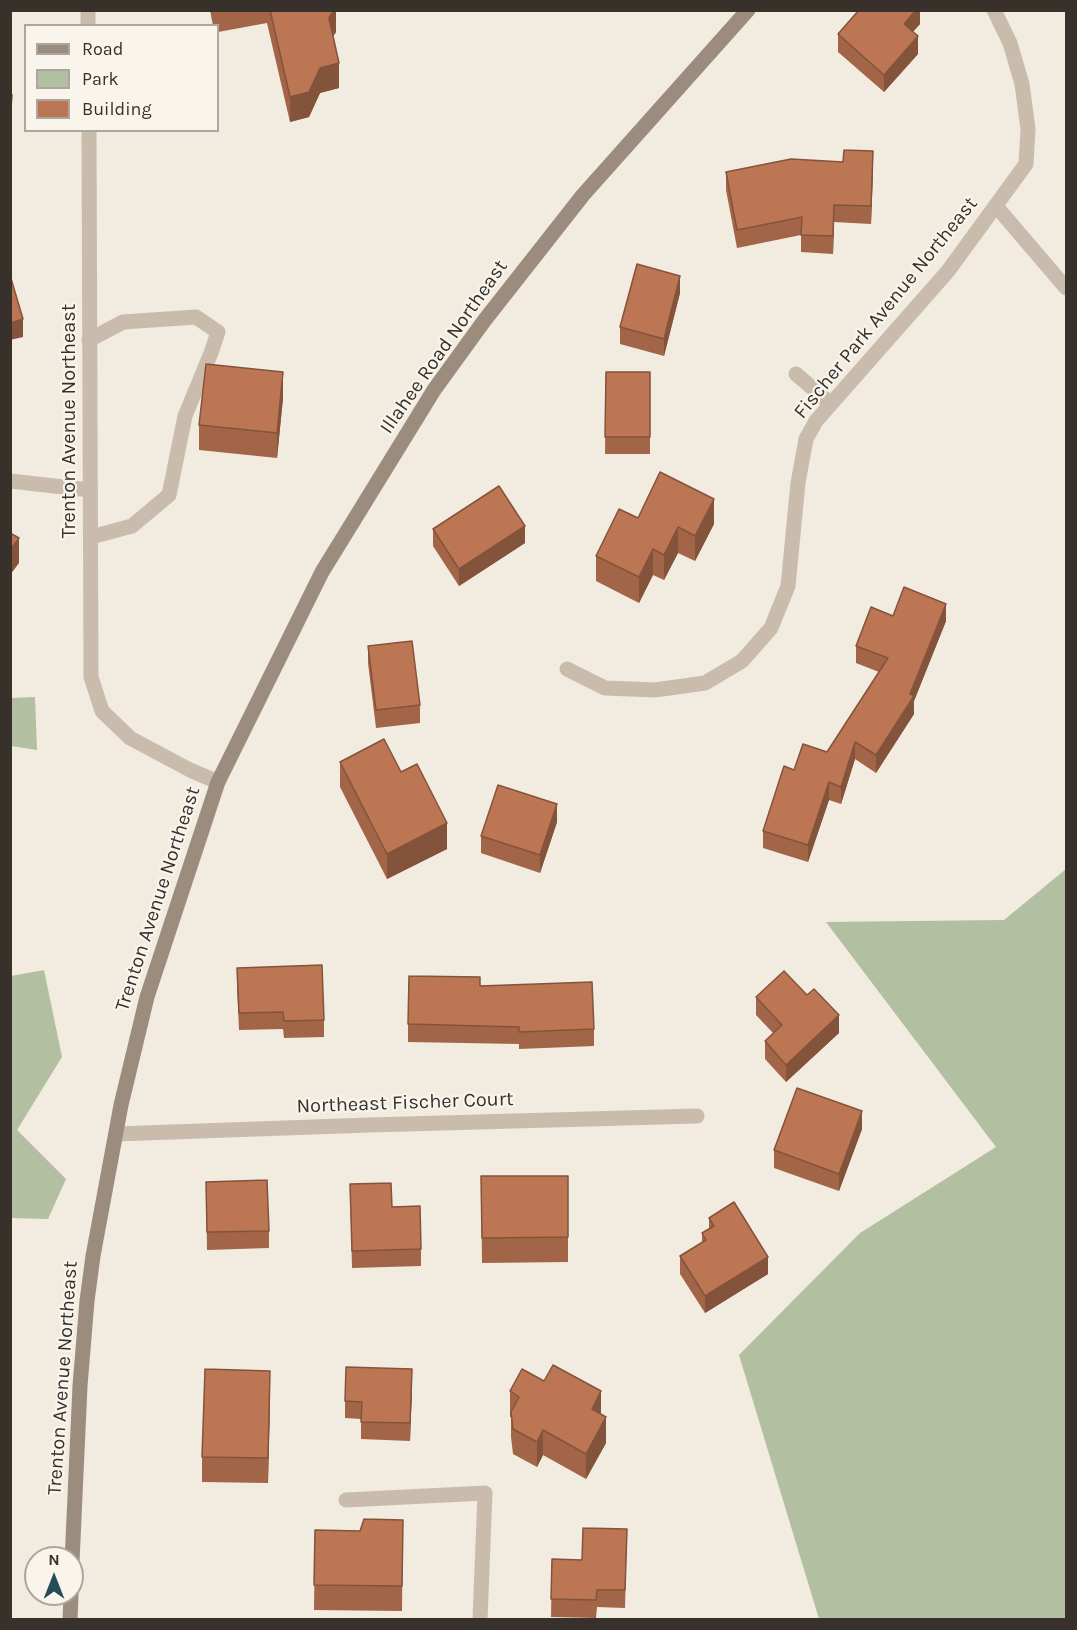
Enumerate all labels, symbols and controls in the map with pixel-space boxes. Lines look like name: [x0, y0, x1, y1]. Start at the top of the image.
legend: [24, 24, 219, 132]
text: Road: [82, 38, 123, 60]
text: Park: [82, 68, 119, 90]
text: Building: [82, 98, 152, 120]
street label: Fischer Park Avenue Northeast: [789, 192, 983, 424]
street label: Illahee Road Northeast: [375, 255, 513, 439]
street label: Trenton Avenue Northeast: [57, 304, 81, 538]
street label: Trenton Avenue Northeast: [110, 784, 206, 1014]
street label: Northeast Fischer Court: [296, 1087, 514, 1119]
street label: Trenton Avenue Northeast: [43, 1260, 83, 1496]
north arrow: [24, 1546, 84, 1606]
text: N: [48, 1550, 60, 1569]

